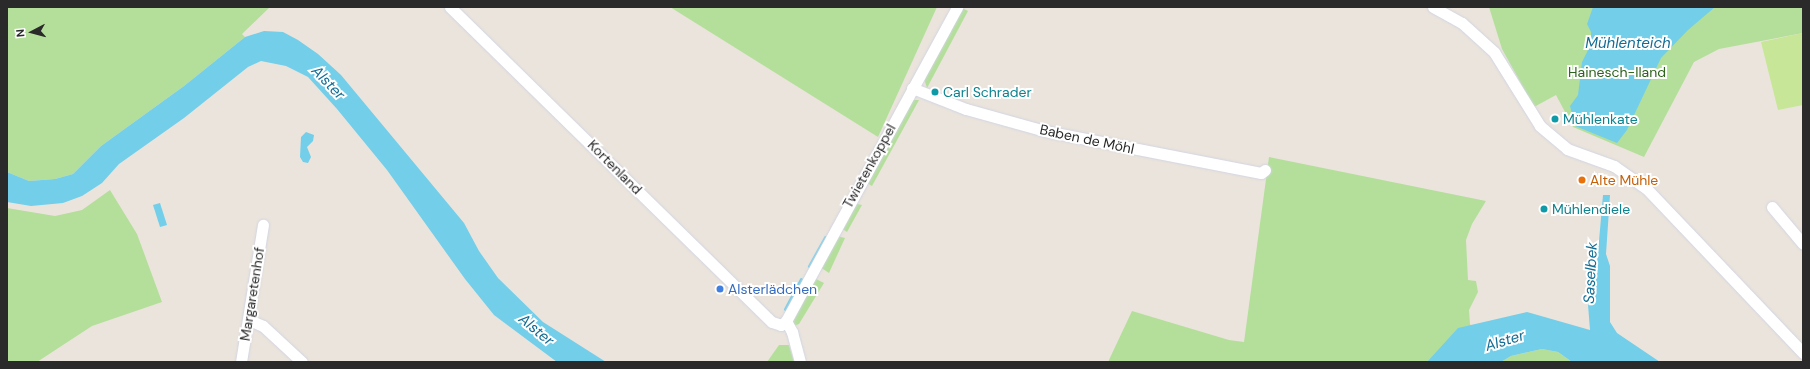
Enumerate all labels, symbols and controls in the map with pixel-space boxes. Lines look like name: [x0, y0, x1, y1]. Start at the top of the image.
north arrow: [12, 12, 52, 52]
text: N: [13, 29, 27, 38]
water label: Mühlenteich: [1585, 35, 1671, 53]
water label: Alster: [308, 62, 348, 104]
park label: Hainesch-Iland: [1568, 64, 1666, 80]
place label: Carl Schrader: [943, 84, 1032, 100]
marker: Carl Schrader: [930, 87, 940, 97]
place label: Mühlenkate: [1563, 111, 1638, 127]
marker: Mühlenkate: [1550, 114, 1560, 124]
street label: Twietenkoppel: [839, 121, 899, 211]
street label: Baben de Möhl: [1038, 121, 1136, 157]
street label: Kortenland: [584, 136, 646, 198]
place label: Alte Mühle: [1590, 172, 1658, 188]
marker: Alte Mühle: [1577, 175, 1587, 185]
place label: Mühlendiele: [1552, 201, 1630, 217]
marker: Mühlendiele: [1539, 204, 1549, 214]
water label: Saselbek: [1580, 242, 1602, 304]
street label: Margaretenhof: [236, 246, 268, 342]
place label: Alsterlädchen: [728, 281, 817, 297]
marker: Alsterlädchen: [715, 284, 725, 294]
water label: Alster: [515, 310, 557, 350]
water label: Alster: [1483, 326, 1527, 356]

